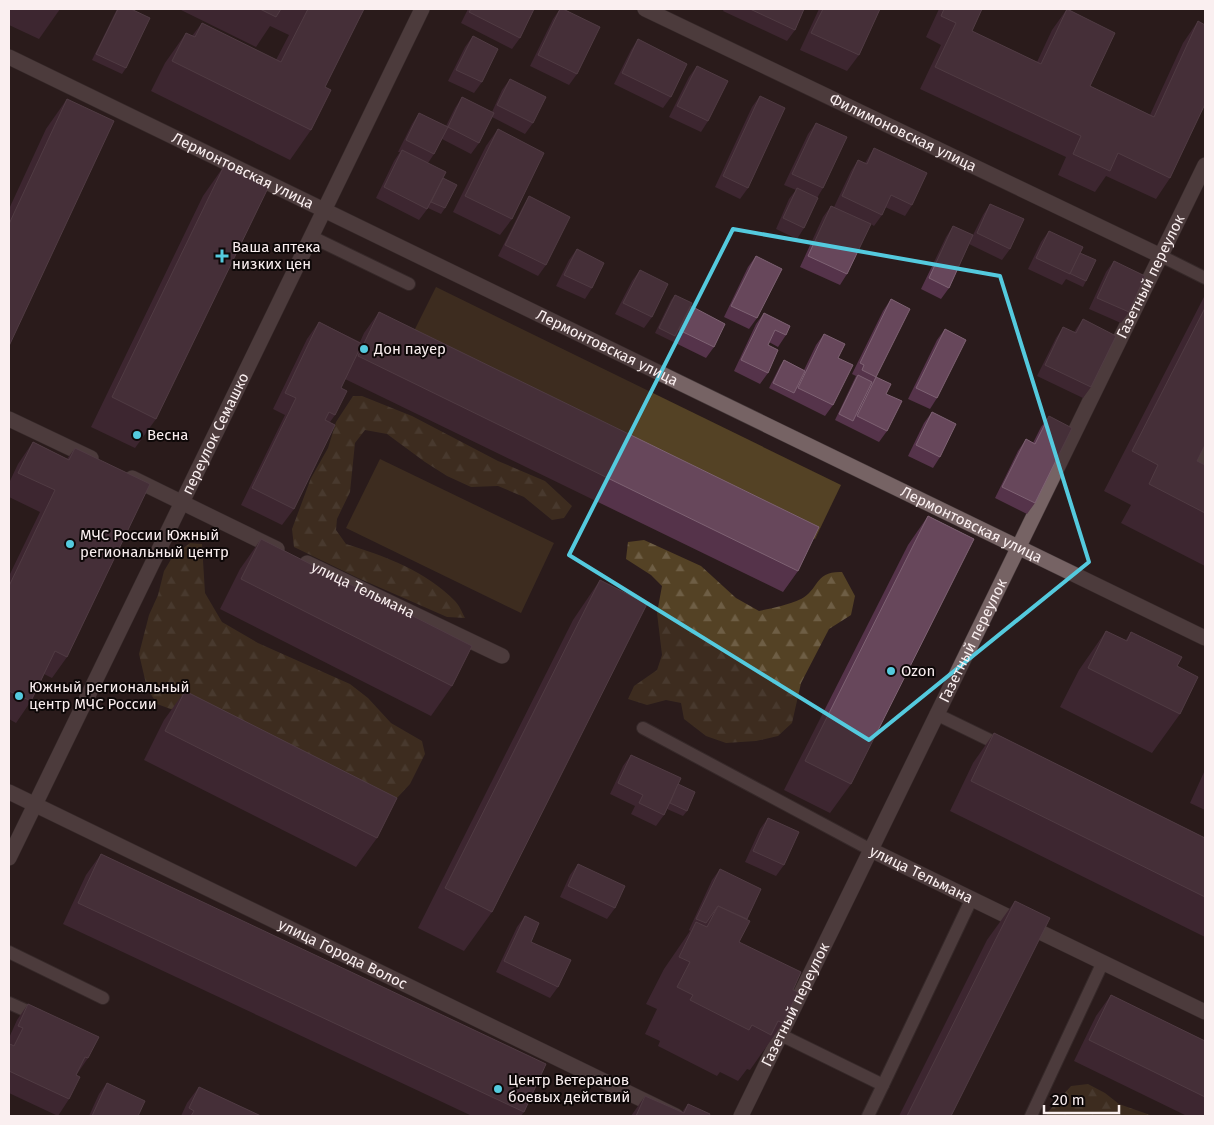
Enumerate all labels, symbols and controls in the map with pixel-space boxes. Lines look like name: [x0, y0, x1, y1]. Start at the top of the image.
street label: Филимоновская улица: [827, 90, 979, 175]
street label: Лермонтовская улица: [169, 129, 317, 213]
street label: Газетный переулок: [1113, 211, 1189, 342]
place label: Ваша аптека низких цен: [232, 238, 321, 273]
marker: Ваша аптека низких цен: [216, 250, 228, 262]
street label: Лермонтовская улица: [533, 306, 681, 390]
place label: Дон пауер: [373, 340, 446, 358]
marker: Дон пауер: [358, 343, 370, 355]
street label: переулок Семашко: [178, 370, 253, 497]
place label: Весна: [147, 426, 189, 444]
marker: Весна: [131, 429, 143, 441]
street label: Лермонтовская улица: [898, 483, 1045, 567]
place label: МЧС России Южный региональный центр: [80, 526, 229, 561]
marker: МЧС России Южный региональный центр: [64, 538, 76, 550]
street label: улица Тельмана: [308, 557, 418, 622]
street label: Газетный переулок: [935, 575, 1011, 706]
place label: Ozon: [901, 662, 935, 680]
marker: Ozon: [885, 665, 897, 677]
place label: Южный региональный центр МЧС России: [29, 678, 190, 713]
marker: Южный региональный центр МЧС России: [13, 690, 25, 702]
street label: улица Тельмана: [867, 842, 976, 907]
street label: улица Города Волос: [275, 915, 410, 993]
street label: Газетный переулок: [758, 939, 833, 1070]
place label: Центр Ветеранов боевых действий: [508, 1071, 630, 1106]
scale bar: [1044, 1082, 1119, 1114]
marker: Центр Ветеранов боевых действий: [492, 1083, 504, 1095]
text: 20 m: [1052, 1091, 1085, 1109]

